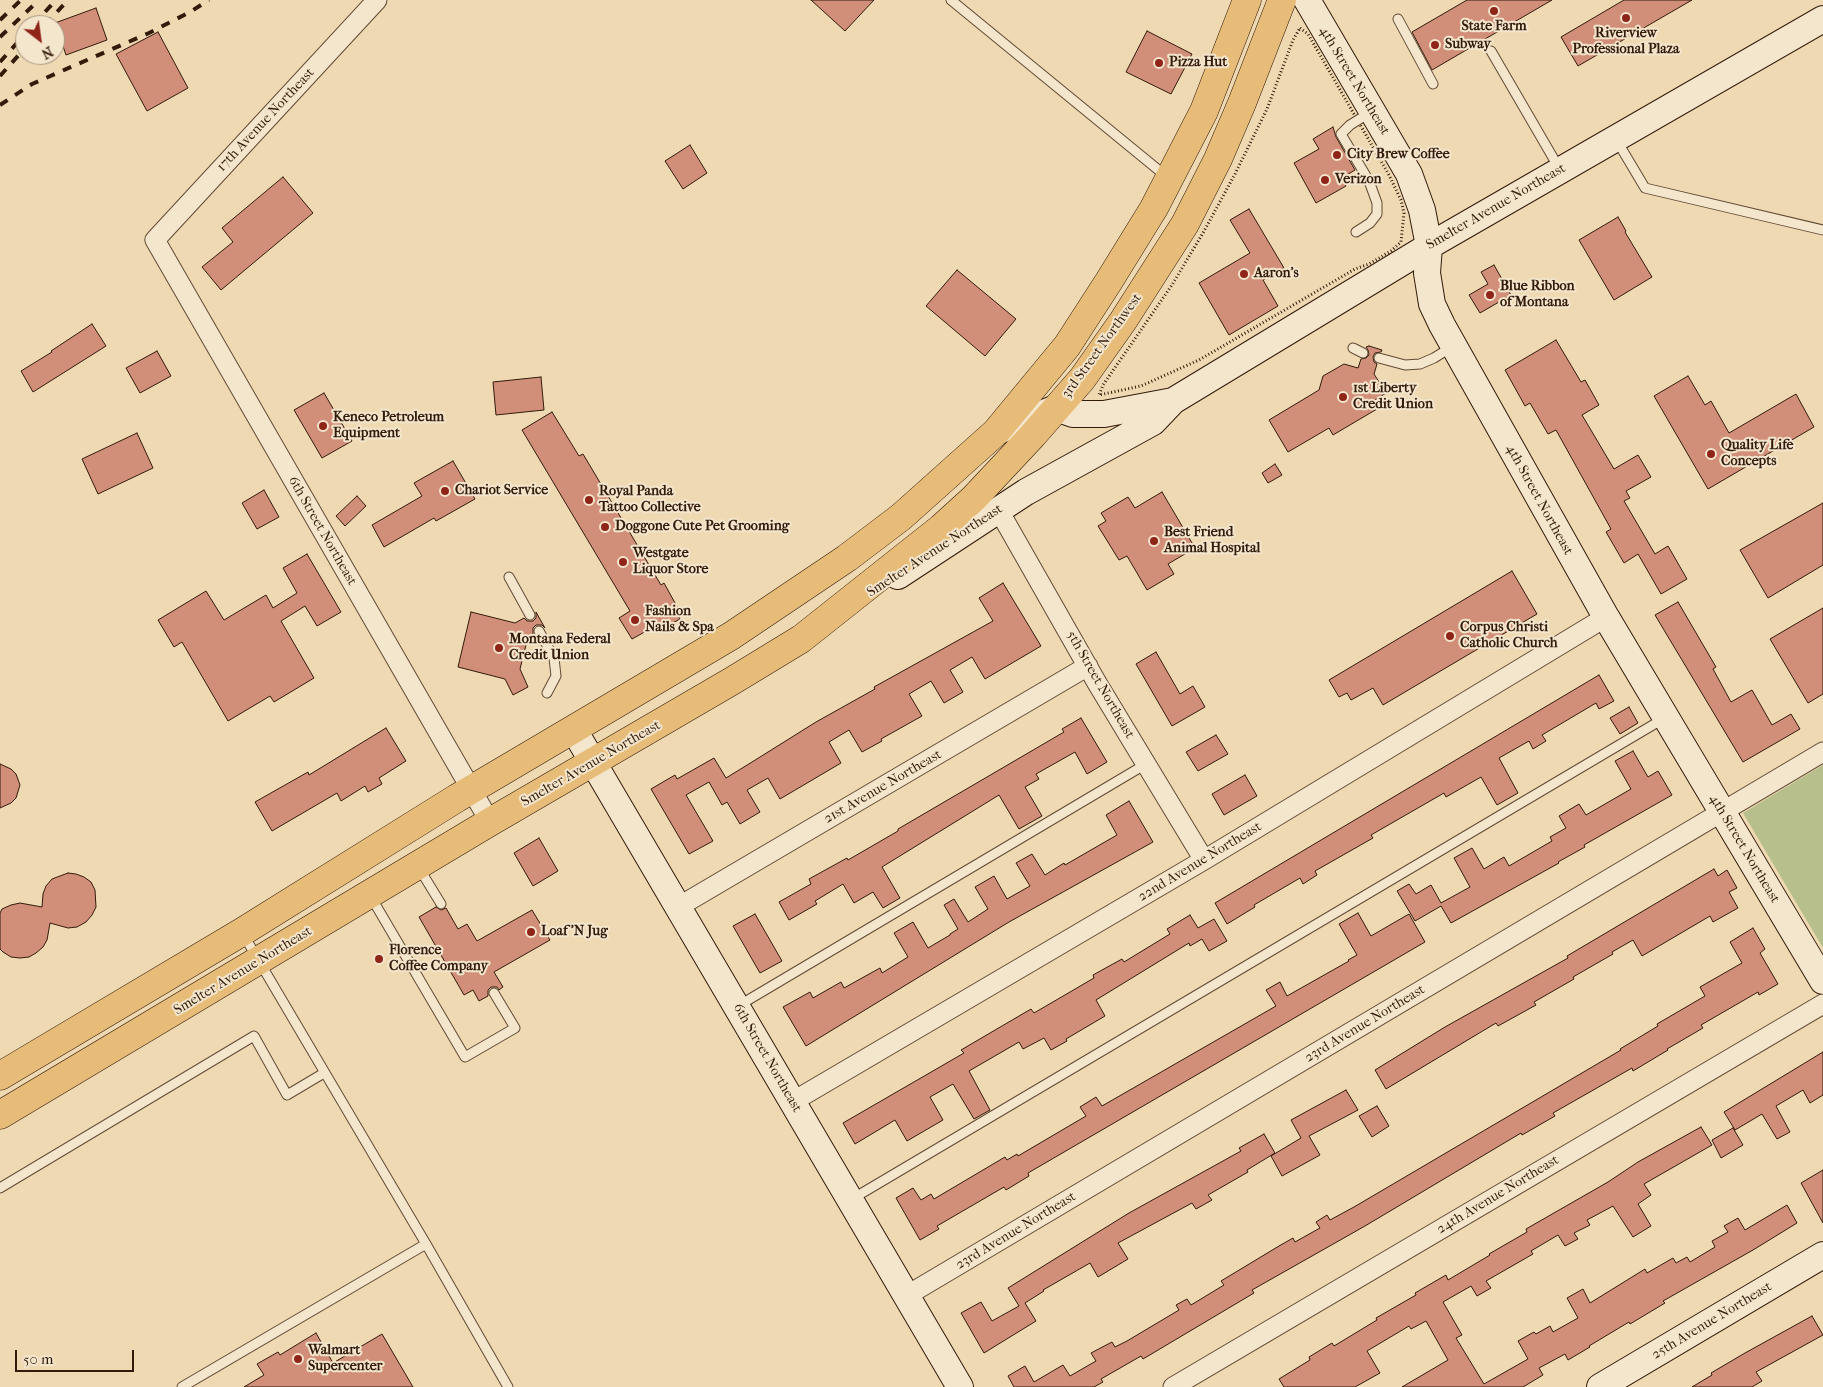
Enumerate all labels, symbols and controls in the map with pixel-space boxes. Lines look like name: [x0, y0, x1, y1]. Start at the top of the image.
marker: State Farm: [1488, 5, 1500, 17]
marker: Riverview Professional Plaza: [1620, 12, 1632, 24]
north arrow: [15, 15, 65, 65]
place label: State Farm: [1461, 19, 1527, 35]
street label: 4th Street Northeast: [1315, 24, 1393, 138]
place label: Riverview Professional Plaza: [1573, 26, 1679, 58]
place label: Subway: [1445, 37, 1491, 53]
marker: Subway: [1429, 39, 1441, 51]
text: N: [38, 43, 56, 63]
place label: Pizza Hut: [1169, 55, 1227, 71]
marker: Pizza Hut: [1153, 57, 1165, 69]
street label: 17th Avenue Northeast: [214, 65, 318, 175]
place label: City Brew Coffee: [1347, 147, 1450, 163]
marker: City Brew Coffee: [1331, 149, 1343, 161]
street label: Smelter Avenue Northeast: [1423, 160, 1569, 254]
place label: Verizon: [1335, 172, 1382, 188]
marker: Verizon: [1319, 174, 1331, 186]
place label: Aaron's: [1254, 266, 1299, 282]
marker: Aaron's: [1238, 268, 1250, 280]
place label: Blue Ribbon of Montana: [1500, 279, 1575, 312]
marker: Blue Ribbon of Montana: [1484, 289, 1496, 301]
street label: 3rd Street Northwest: [1058, 290, 1146, 402]
place label: 1st Liberty Credit Union: [1353, 381, 1433, 414]
marker: 1st Liberty Credit Union: [1337, 391, 1349, 403]
place label: Keneco Petroleum Equipment: [333, 410, 444, 442]
marker: Keneco Petroleum Equipment: [317, 420, 329, 432]
place label: Quality Life Concepts: [1721, 438, 1793, 471]
street label: 4th Street Northeast: [1502, 442, 1576, 558]
marker: Quality Life Concepts: [1705, 448, 1717, 460]
street label: 6th Street Northeast: [284, 473, 360, 589]
place label: Chariot Service: [455, 483, 548, 499]
place label: Royal Panda Tattoo Collective: [599, 484, 701, 516]
marker: Chariot Service: [439, 485, 451, 497]
marker: Royal Panda Tattoo Collective: [583, 494, 595, 506]
street label: Smelter Avenue Northeast: [864, 501, 1006, 601]
place label: Doggone Cute Pet Grooming: [615, 519, 789, 535]
marker: Doggone Cute Pet Grooming: [599, 521, 611, 533]
place label: Best Friend Animal Hospital: [1164, 525, 1260, 558]
marker: Best Friend Animal Hospital: [1148, 535, 1160, 547]
place label: Westgate Liquor Store: [633, 546, 709, 578]
marker: Westgate Liquor Store: [617, 556, 629, 568]
place label: Fashion Nails & Spa: [645, 604, 714, 636]
marker: Fashion Nails & Spa: [629, 614, 641, 626]
place label: Corpus Christi Catholic Church: [1460, 620, 1558, 652]
street label: 5th Street Northeast: [1062, 628, 1138, 742]
marker: Corpus Christi Catholic Church: [1444, 630, 1456, 642]
place label: Montana Federal Credit Union: [509, 632, 611, 664]
marker: Montana Federal Credit Union: [493, 642, 505, 654]
street label: Smelter Avenue Northeast: [518, 717, 664, 811]
street label: 21st Avenue Northeast: [821, 746, 945, 828]
street label: 4th Street Northeast: [1705, 792, 1783, 906]
street label: 22nd Avenue Northeast: [1135, 818, 1265, 906]
street label: Smelter Avenue Northeast: [171, 923, 315, 1019]
place label: Loaf 'N Jug: [541, 924, 608, 940]
marker: Loaf 'N Jug: [525, 926, 537, 938]
place label: Florence Coffee Company: [389, 943, 488, 976]
marker: Florence Coffee Company: [373, 953, 385, 965]
street label: 23rd Avenue Northeast: [1302, 981, 1428, 1067]
street label: 6th Street Northeast: [729, 1000, 805, 1116]
street label: 24th Avenue Northeast: [1434, 1152, 1562, 1238]
street label: 23rd Avenue Northeast: [953, 1188, 1079, 1274]
street label: 25th Avenue Northeast: [1649, 1279, 1775, 1363]
scale bar: [18, 1340, 136, 1372]
place label: Walmart Supercenter: [308, 1343, 383, 1375]
text: 50 m: [23, 1350, 53, 1368]
marker: Walmart Supercenter: [292, 1353, 304, 1365]

